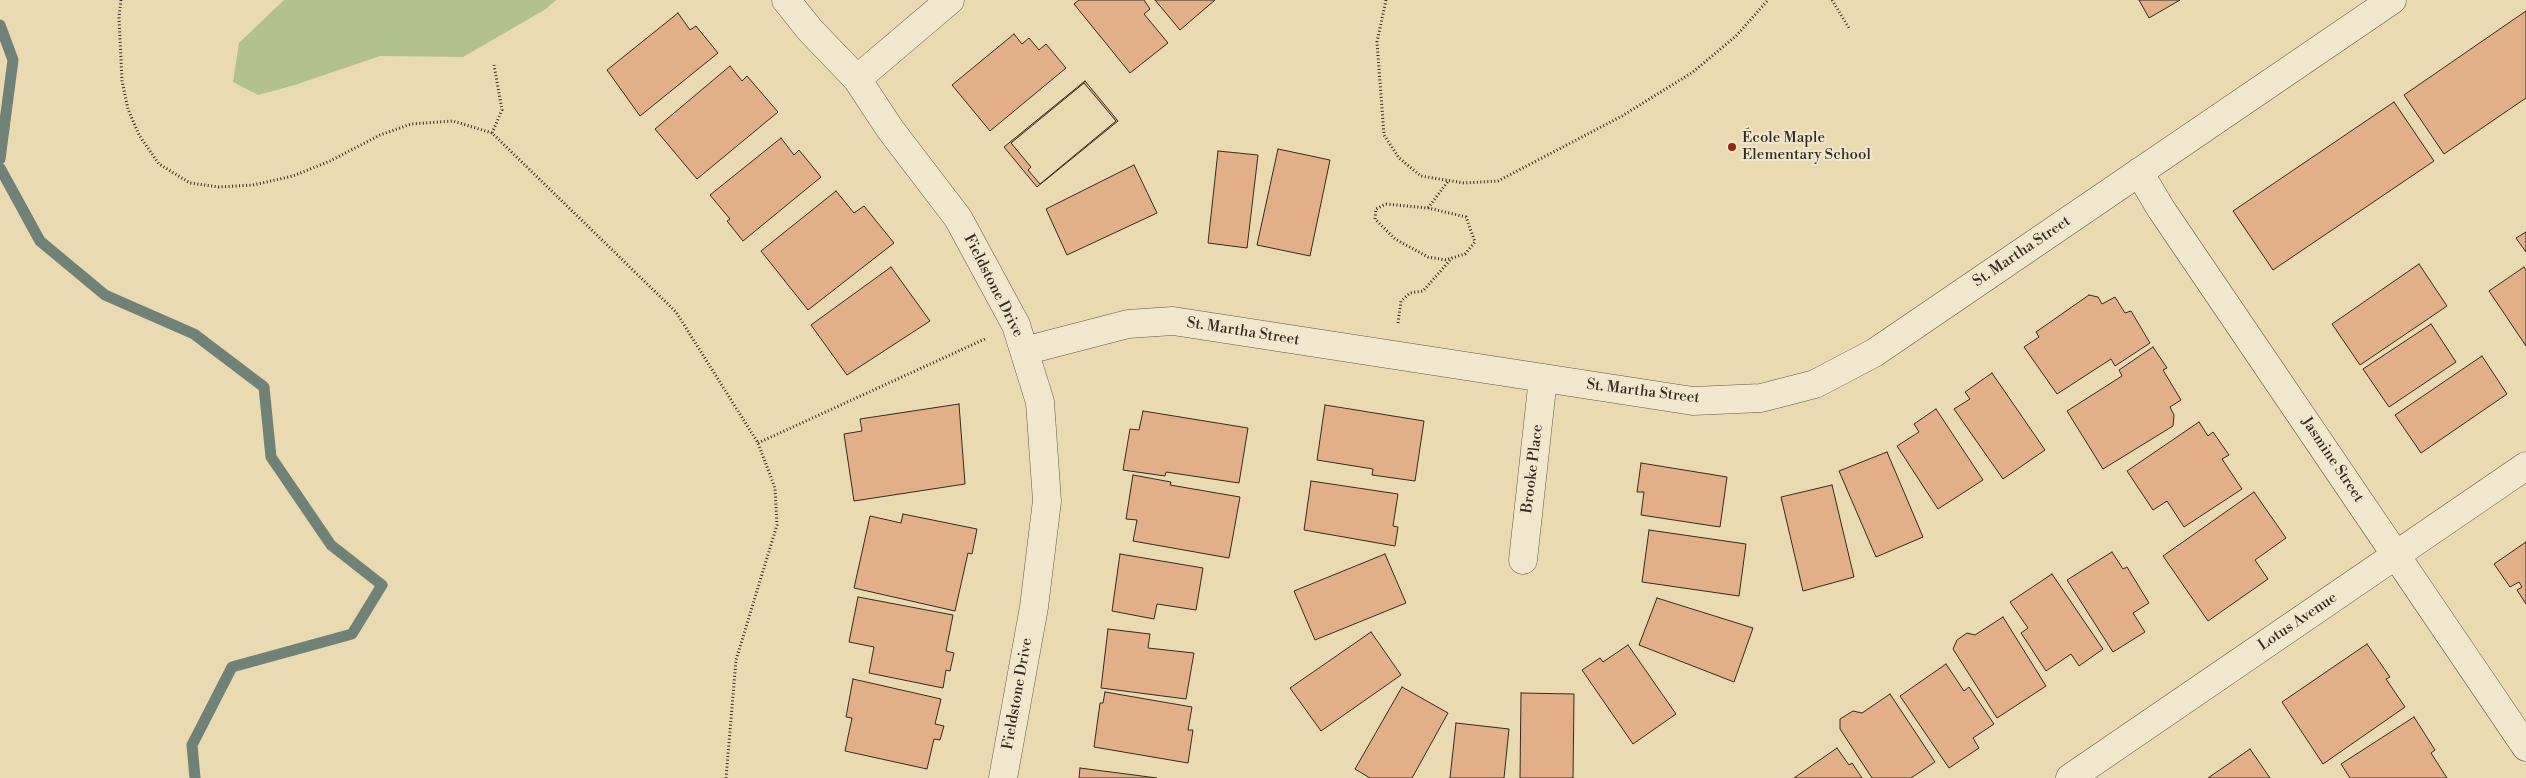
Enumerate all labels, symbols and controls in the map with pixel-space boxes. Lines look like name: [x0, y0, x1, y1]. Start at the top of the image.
place label: École Maple Elementary School: [1742, 129, 1871, 164]
marker: École Maple Elementary School: [1726, 141, 1738, 153]
street label: St. Martha Street: [1970, 213, 2074, 291]
street label: Fieldstone Drive: [959, 231, 1027, 341]
street label: St. Martha Street: [1185, 314, 1301, 350]
street label: St. Martha Street: [1585, 376, 1701, 408]
street label: Jasmine Street: [2297, 414, 2367, 506]
street label: Brooke Place: [1519, 423, 1547, 515]
street label: Lotus Avenue: [2255, 589, 2341, 655]
street label: Fieldstone Drive: [999, 637, 1037, 751]

